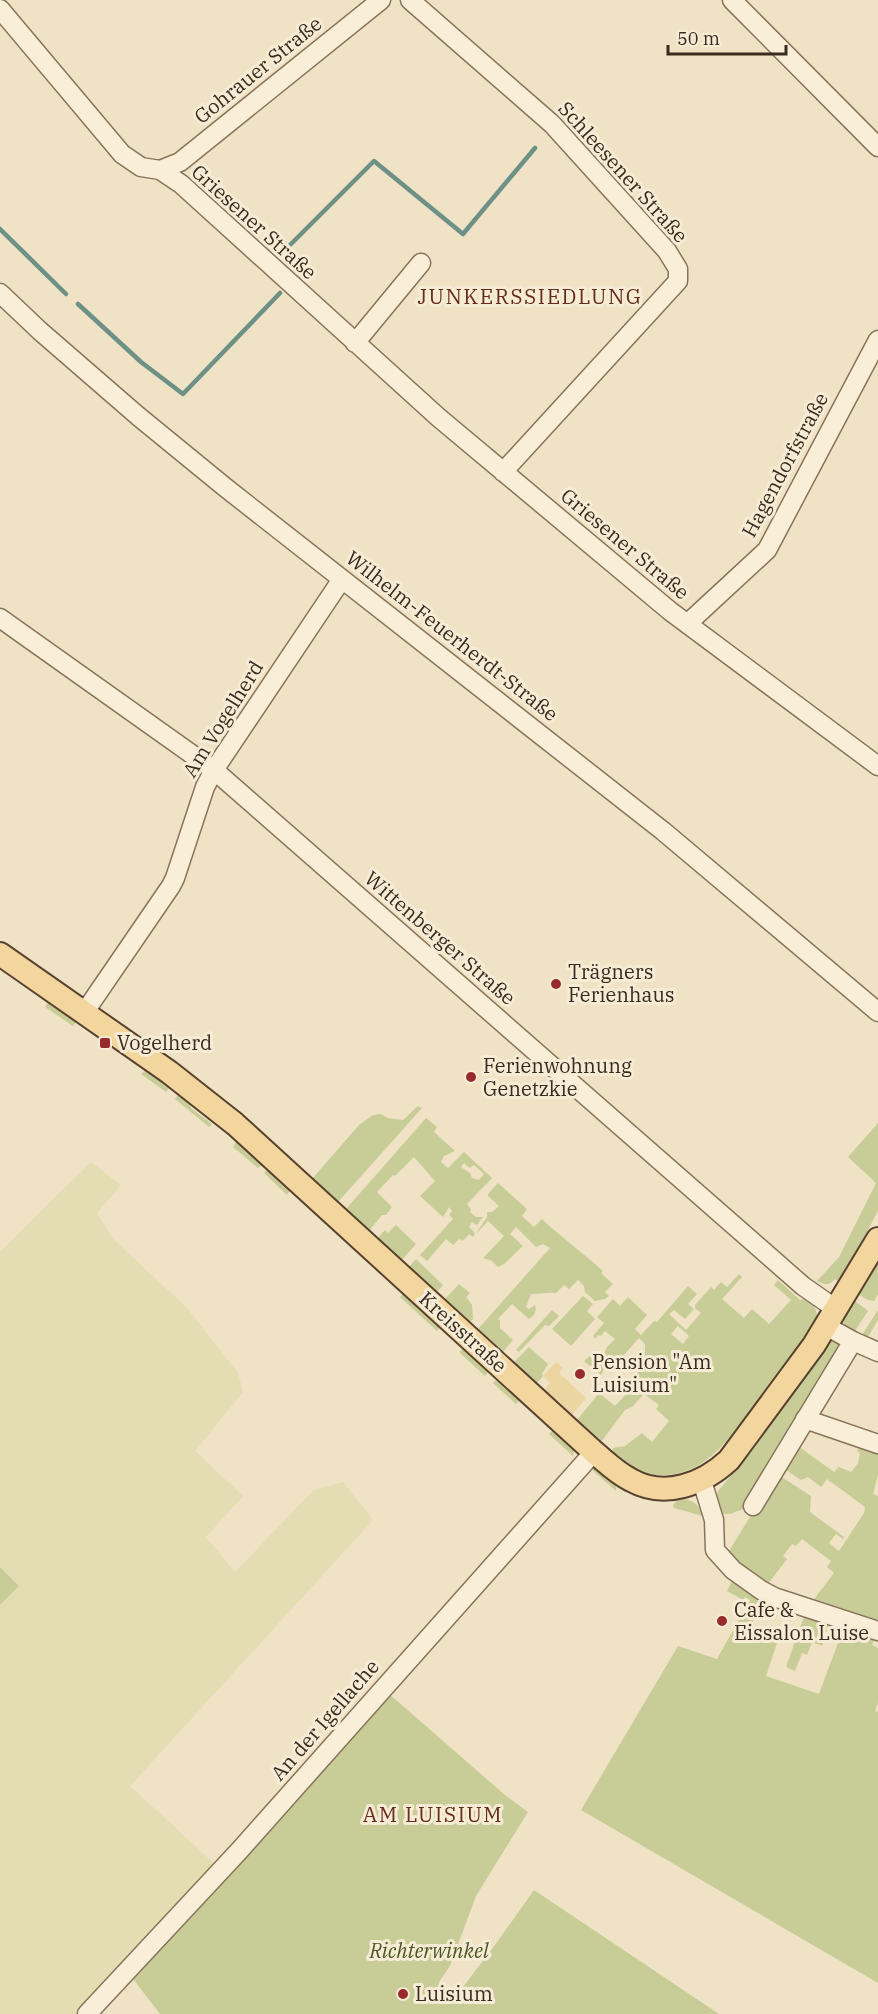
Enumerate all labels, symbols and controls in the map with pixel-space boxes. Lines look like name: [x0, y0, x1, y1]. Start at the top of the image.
street label: Gohrauer Straße: [188, 10, 327, 129]
scale bar: [668, 18, 786, 56]
text: 50 m: [677, 27, 720, 50]
street label: Schleesener Straße: [553, 95, 694, 248]
street label: Griesener Straße: [186, 158, 323, 285]
district label: JUNKERSSIEDLUNG: [417, 282, 643, 310]
street label: Hagendorfstraße: [735, 388, 834, 542]
street label: Griesener Straße: [555, 482, 695, 605]
street label: Wilhelm-Feuerherdt-Straße: [341, 544, 564, 727]
street label: Am Vogelherd: [176, 655, 269, 782]
street label: Wittenberger Straße: [359, 865, 522, 1011]
place label: Trägners Ferienhaus: [568, 958, 675, 1008]
marker: Trägners Ferienhaus: [549, 977, 563, 991]
place label: Vogelherd: [117, 1029, 212, 1056]
marker: Vogelherd: [98, 1036, 112, 1050]
place label: Ferienwohnung Genetzkie: [483, 1052, 632, 1102]
marker: Ferienwohnung Genetzkie: [464, 1070, 478, 1084]
street label: Kreisstraße: [414, 1285, 513, 1378]
place label: Pension "Am Luisium": [592, 1348, 712, 1398]
marker: Pension "Am Luisium": [573, 1367, 587, 1381]
place label: Cafe & Eissalon Luise: [734, 1596, 869, 1646]
marker: Cafe & Eissalon Luise: [715, 1614, 729, 1628]
street label: An der Igellache: [264, 1653, 385, 1786]
district label: AM LUISIUM: [363, 1800, 503, 1828]
park label: Richterwinkel: [368, 1937, 489, 1964]
place label: Luisium: [415, 1980, 493, 2007]
marker: Luisium: [396, 1987, 410, 2001]

